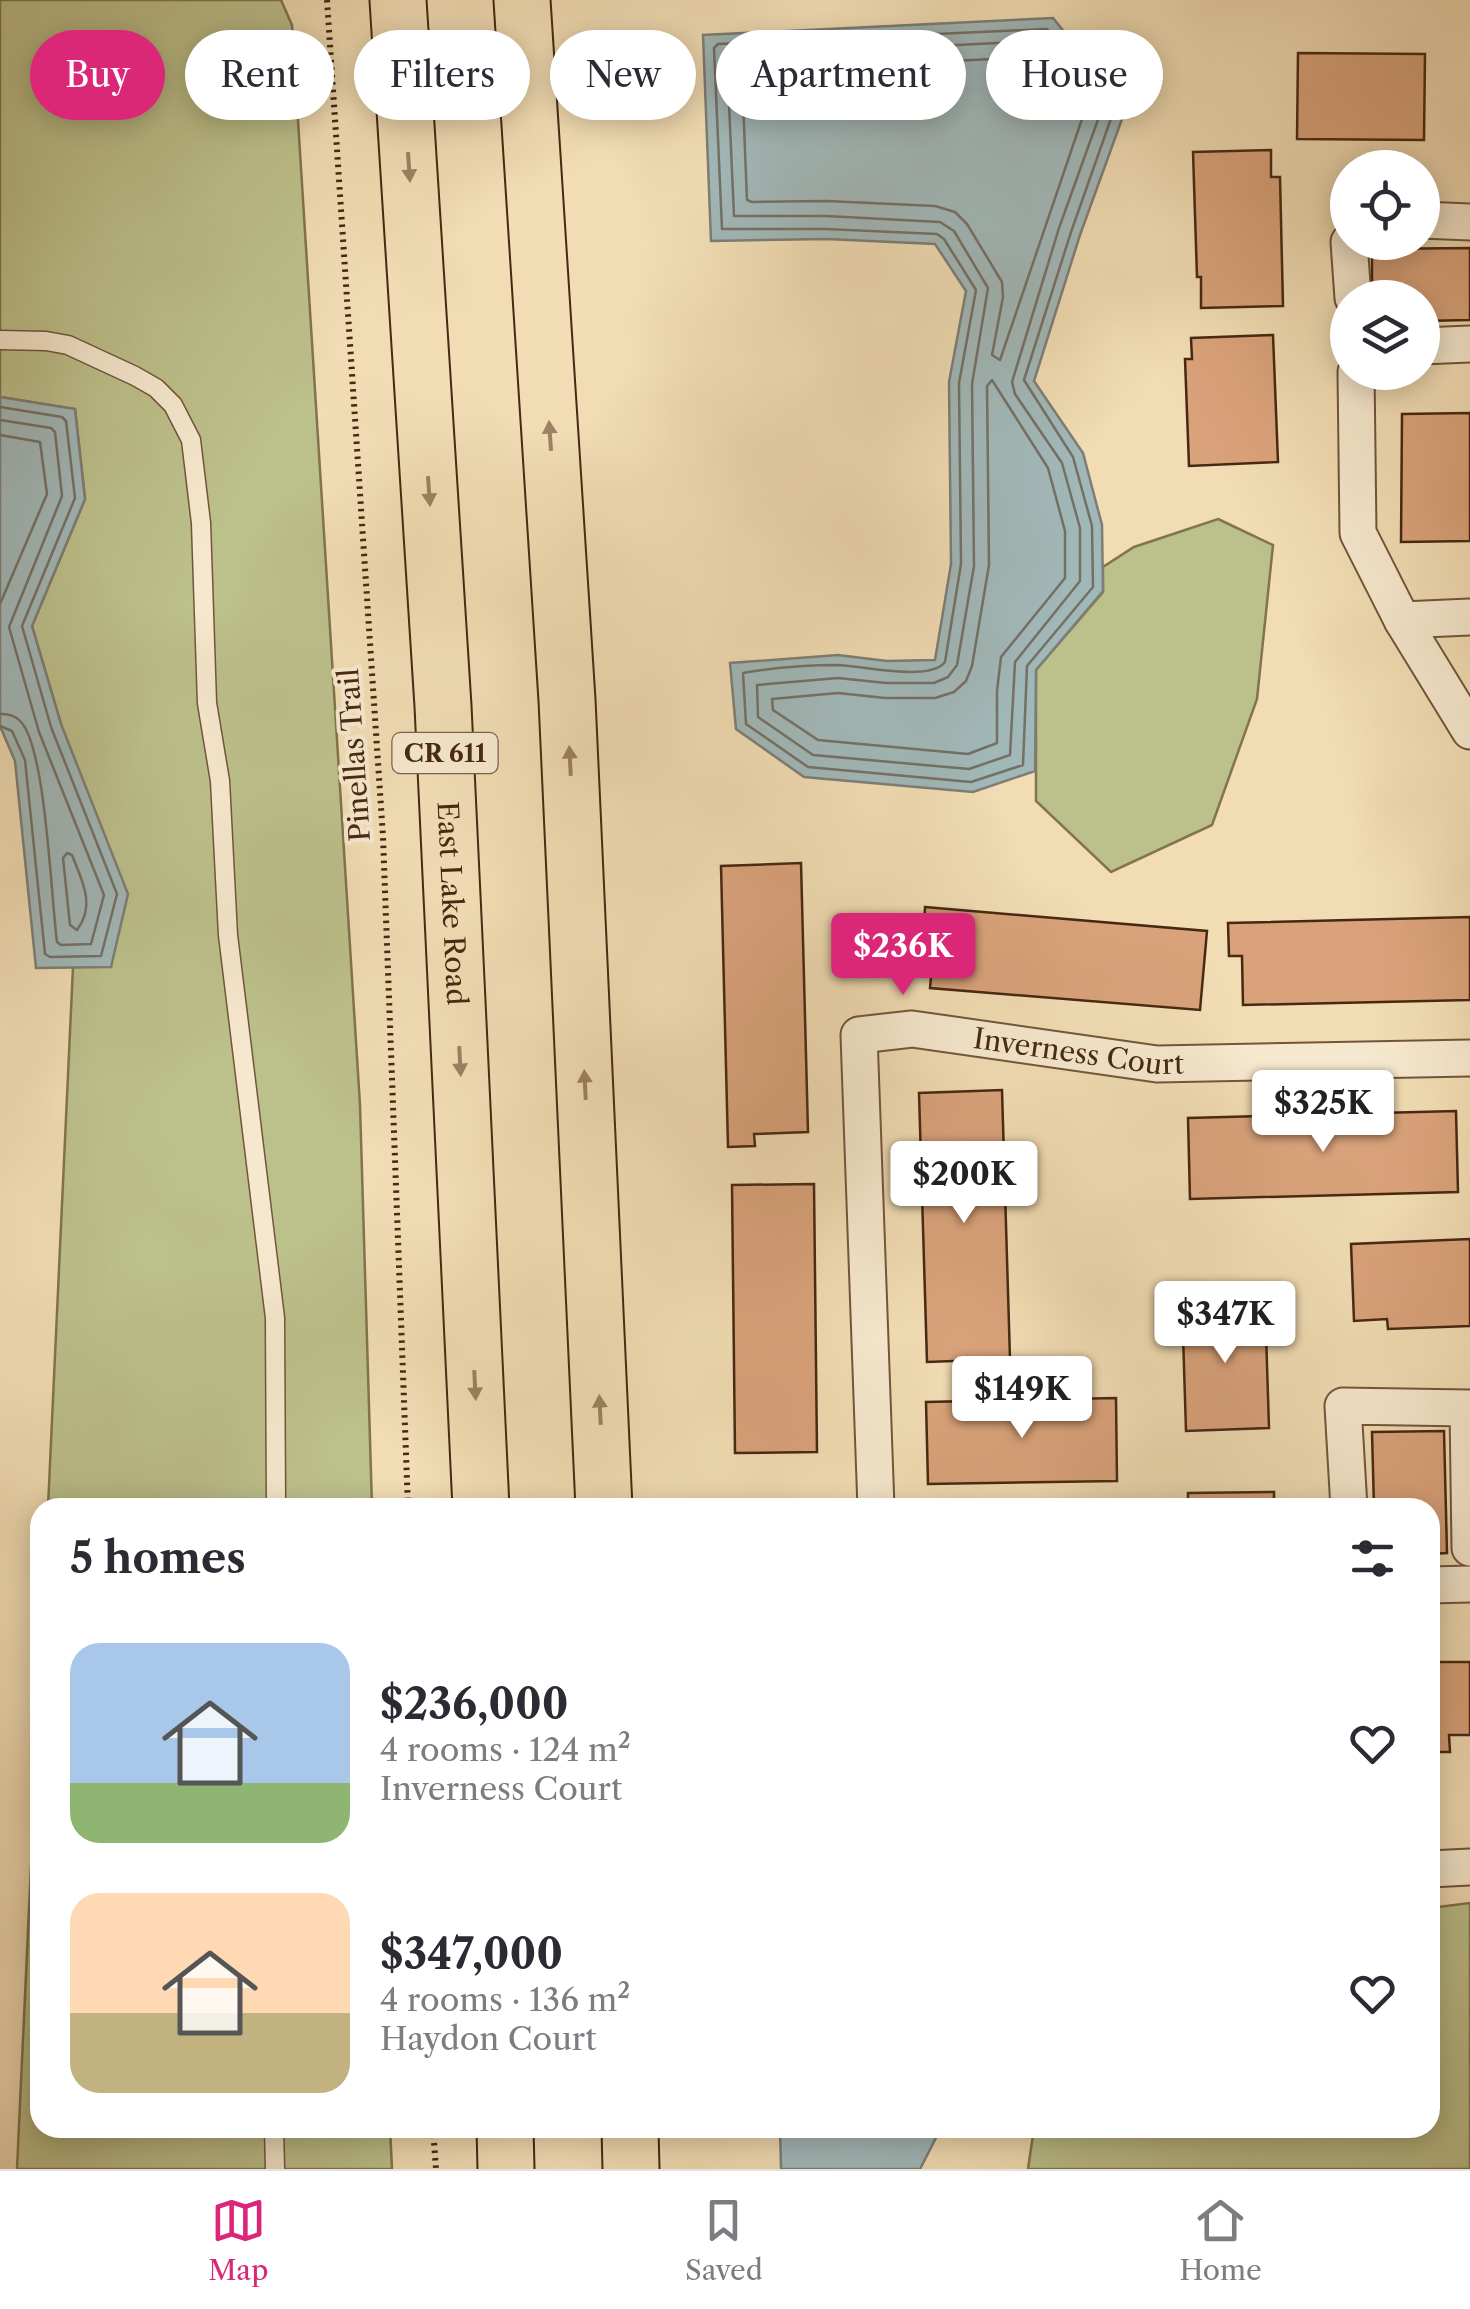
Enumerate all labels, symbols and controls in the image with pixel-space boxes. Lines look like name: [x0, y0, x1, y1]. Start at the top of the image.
chip: Buy: [30, 30, 165, 120]
chip: Rent: [185, 30, 334, 120]
chip: Filters: [354, 30, 530, 120]
chip: New: [550, 30, 696, 120]
chip: Apartment: [716, 30, 966, 120]
chip: House: [986, 30, 1163, 120]
map controls: [1330, 150, 1440, 390]
button: locate: [1330, 150, 1440, 260]
one-way arrow: [401, 152, 417, 184]
button: layers: [1330, 280, 1440, 390]
one-way arrow: [542, 420, 558, 452]
one-way arrow: [421, 476, 437, 508]
street label: Pinellas Trail: [331, 667, 377, 843]
road number: CR 611: [392, 733, 498, 773]
one-way arrow: [562, 744, 578, 776]
street label: East Lake Road: [431, 801, 474, 1006]
pin: $236K: [833, 913, 973, 998]
text: $236K: [853, 926, 953, 965]
street label: Inverness Court: [971, 1021, 1184, 1082]
one-way arrow: [452, 1045, 468, 1077]
one-way arrow: [577, 1069, 593, 1101]
pin: $325K: [1253, 1070, 1393, 1155]
text: $325K: [1274, 1083, 1372, 1122]
pin: $200K: [894, 1141, 1034, 1226]
text: $200K: [912, 1154, 1016, 1193]
pin: $347K: [1155, 1281, 1295, 1366]
text: $347K: [1176, 1294, 1274, 1333]
pin: $149K: [952, 1356, 1092, 1441]
text: $149K: [974, 1369, 1070, 1408]
one-way arrow: [467, 1370, 483, 1402]
one-way arrow: [592, 1394, 608, 1426]
icon: filters: [1345, 1531, 1400, 1586]
text: 5 homes: [70, 1532, 246, 1584]
text: $236,000: [380, 1678, 568, 1730]
icon: home: [150, 1683, 270, 1803]
icon: heart: [1345, 1716, 1400, 1771]
text: 4 rooms · 124 m²: [380, 1730, 631, 1769]
text: Inverness Court: [380, 1769, 622, 1808]
text: $347,000: [380, 1928, 563, 1980]
icon: home: [150, 1933, 270, 2053]
icon: heart: [1345, 1966, 1400, 2021]
text: 4 rooms · 136 m²: [380, 1980, 630, 2019]
text: Haydon Court: [380, 2019, 597, 2058]
tab: Map: [208, 2193, 268, 2287]
tab: Saved: [685, 2193, 763, 2287]
tab: Home: [1179, 2193, 1262, 2287]

